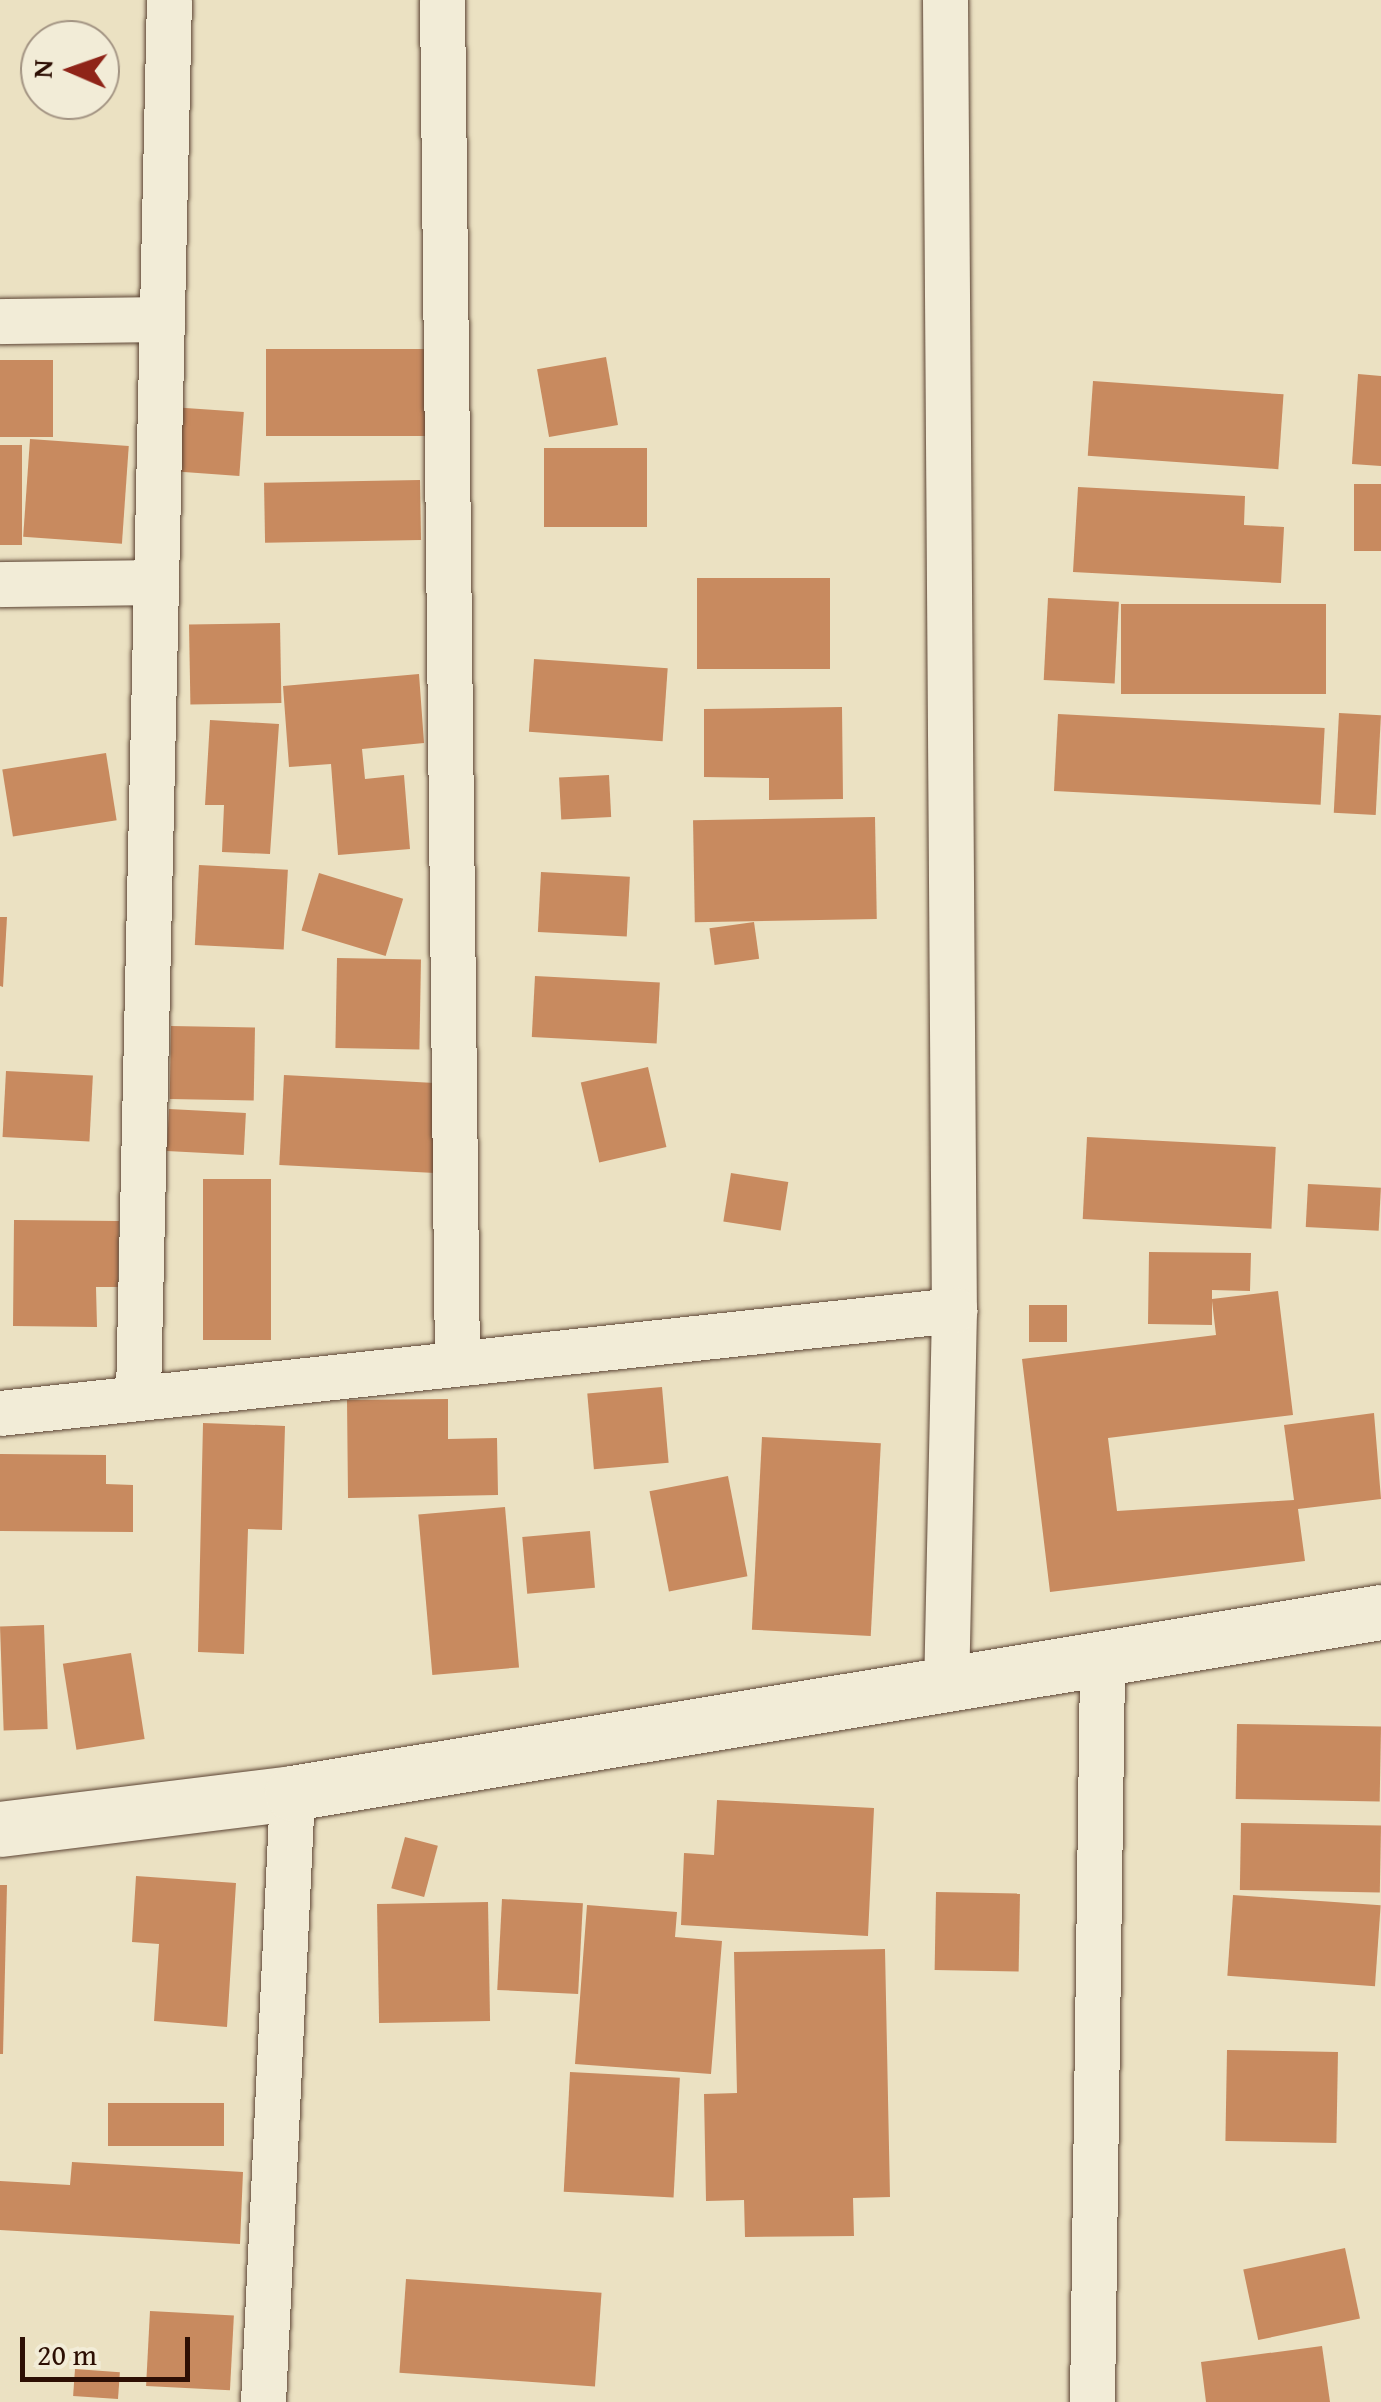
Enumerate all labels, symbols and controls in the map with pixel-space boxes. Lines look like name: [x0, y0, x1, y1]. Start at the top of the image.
north arrow: [20, 20, 120, 120]
text: N: [21, 59, 62, 79]
scale bar: [25, 2317, 195, 2379]
text: 20 m: [37, 2332, 97, 2376]

